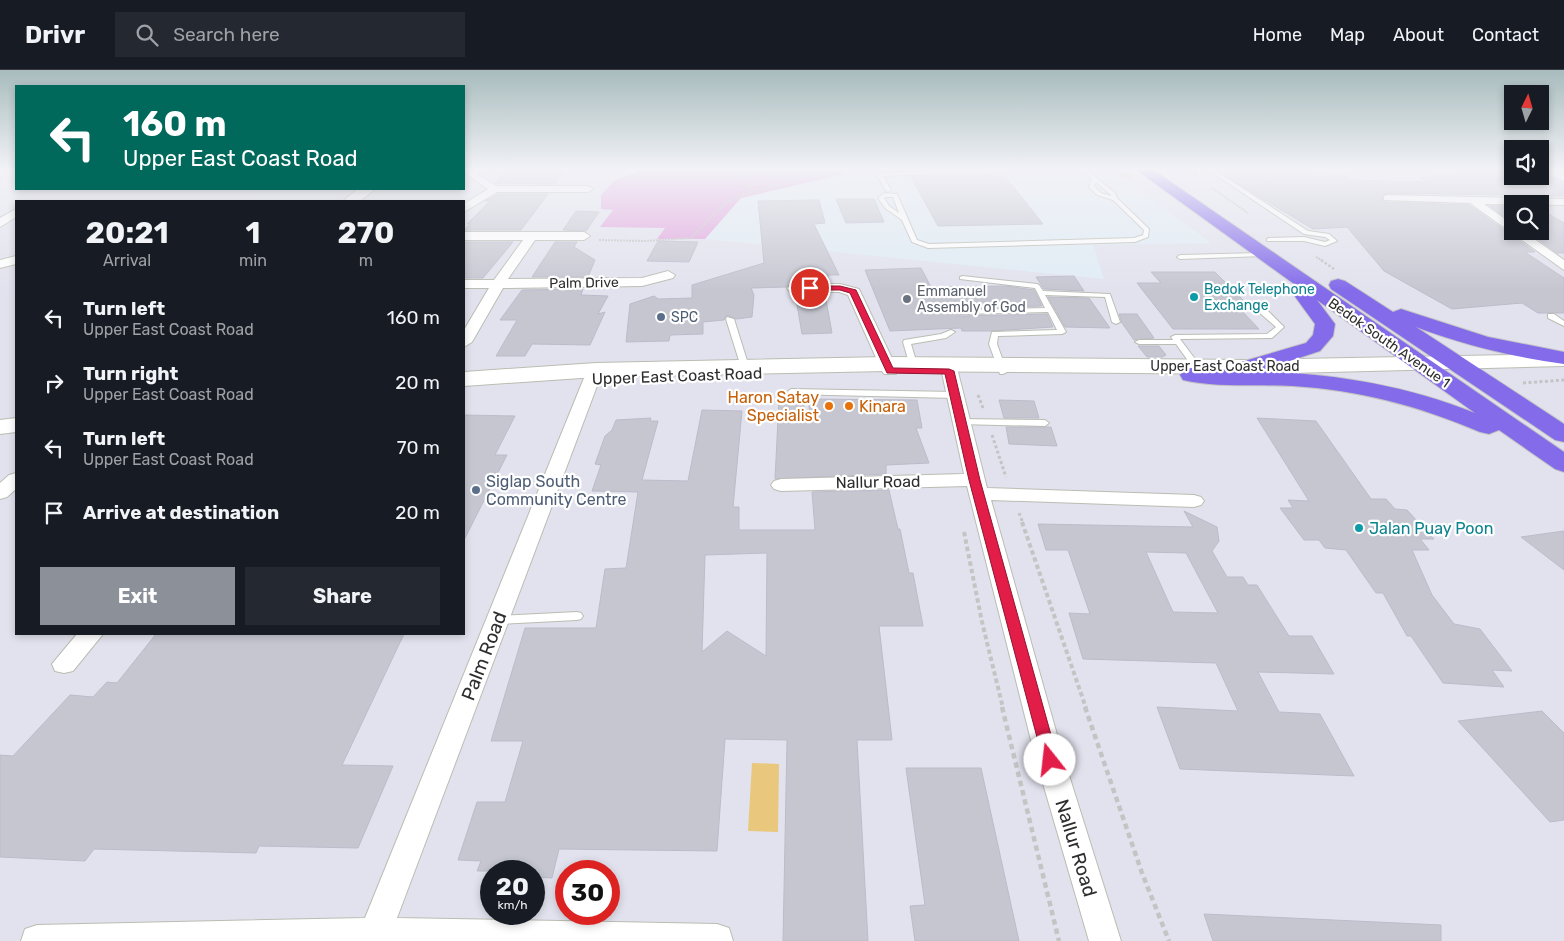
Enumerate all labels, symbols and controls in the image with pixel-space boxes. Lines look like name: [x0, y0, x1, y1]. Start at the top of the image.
search box: [115, 12, 465, 57]
text: Drivr: [25, 21, 85, 49]
icon: search: [133, 21, 161, 49]
text: Search here: [173, 23, 280, 46]
text: Home: [1253, 24, 1302, 46]
text: Map: [1330, 24, 1365, 46]
text: About: [1393, 24, 1444, 46]
text: Contact: [1472, 24, 1539, 46]
north arrow: [1504, 85, 1549, 130]
map controls: [1504, 85, 1549, 240]
text: 160 m: [123, 103, 227, 145]
icon: left: [40, 105, 105, 170]
button: sound: [1504, 140, 1549, 185]
text: Upper East Coast Road: [123, 145, 358, 172]
button: search: [1504, 195, 1549, 240]
text: 20:21: [86, 215, 169, 251]
text: 1: [246, 215, 260, 251]
text: 270: [337, 215, 394, 251]
text: Arrival: [103, 251, 151, 270]
text: min: [239, 251, 267, 270]
text: m: [359, 251, 373, 270]
pin: [789, 267, 831, 309]
street label: Palm Drive: [549, 274, 619, 292]
icon: arrive: [796, 274, 824, 302]
place label: Bedok Telephone Exchange: [1204, 281, 1315, 314]
place label: Emmanuel Assembly of God: [917, 283, 1026, 316]
marker: Bedok Telephone Exchange: [1188, 291, 1200, 303]
marker: Emmanuel Assembly of God: [901, 293, 913, 305]
street label: Bedok South Avenue 1: [1325, 295, 1453, 391]
text: Turn left: [83, 297, 165, 320]
icon: left: [40, 304, 68, 332]
text: 160 m: [387, 306, 440, 329]
place label: SPC: [671, 309, 698, 326]
marker: SPC: [655, 311, 667, 323]
text: Upper East Coast Road: [83, 320, 254, 339]
street label: Upper East Coast Road: [1150, 358, 1300, 375]
text: Turn right: [83, 362, 178, 385]
street label: Upper East Coast Road: [591, 364, 763, 388]
icon: right: [40, 369, 68, 397]
text: 20 m: [395, 371, 440, 394]
text: Upper East Coast Road: [83, 385, 254, 404]
place label: Haron Satay Specialist: [728, 388, 819, 425]
place label: Kinara: [859, 397, 906, 416]
marker: Haron Satay Specialist: [823, 400, 835, 412]
marker: Kinara: [843, 400, 855, 412]
text: Turn left: [83, 427, 165, 450]
icon: left: [40, 434, 68, 462]
text: 70 m: [397, 436, 440, 459]
text: Upper East Coast Road: [83, 450, 254, 469]
place label: Siglap South Community Centre: [486, 472, 626, 509]
street label: Nallur Road: [835, 472, 921, 492]
marker: Siglap South Community Centre: [470, 484, 482, 496]
icon: arrive: [40, 499, 68, 527]
text: Arrive at destination: [83, 501, 279, 524]
text: 20 m: [395, 501, 440, 524]
place label: Jalan Puay Poon: [1369, 519, 1493, 538]
marker: Jalan Puay Poon: [1353, 522, 1365, 534]
button: Exit: [40, 567, 235, 625]
button: Share: [245, 567, 440, 625]
street label: Palm Road: [456, 608, 512, 704]
position arrow: [1023, 733, 1075, 785]
street label: Nallur Road: [1050, 796, 1102, 900]
speed limit sign: 30: [555, 860, 620, 925]
text: 20: [496, 872, 529, 901]
text: km/h: [498, 898, 527, 912]

